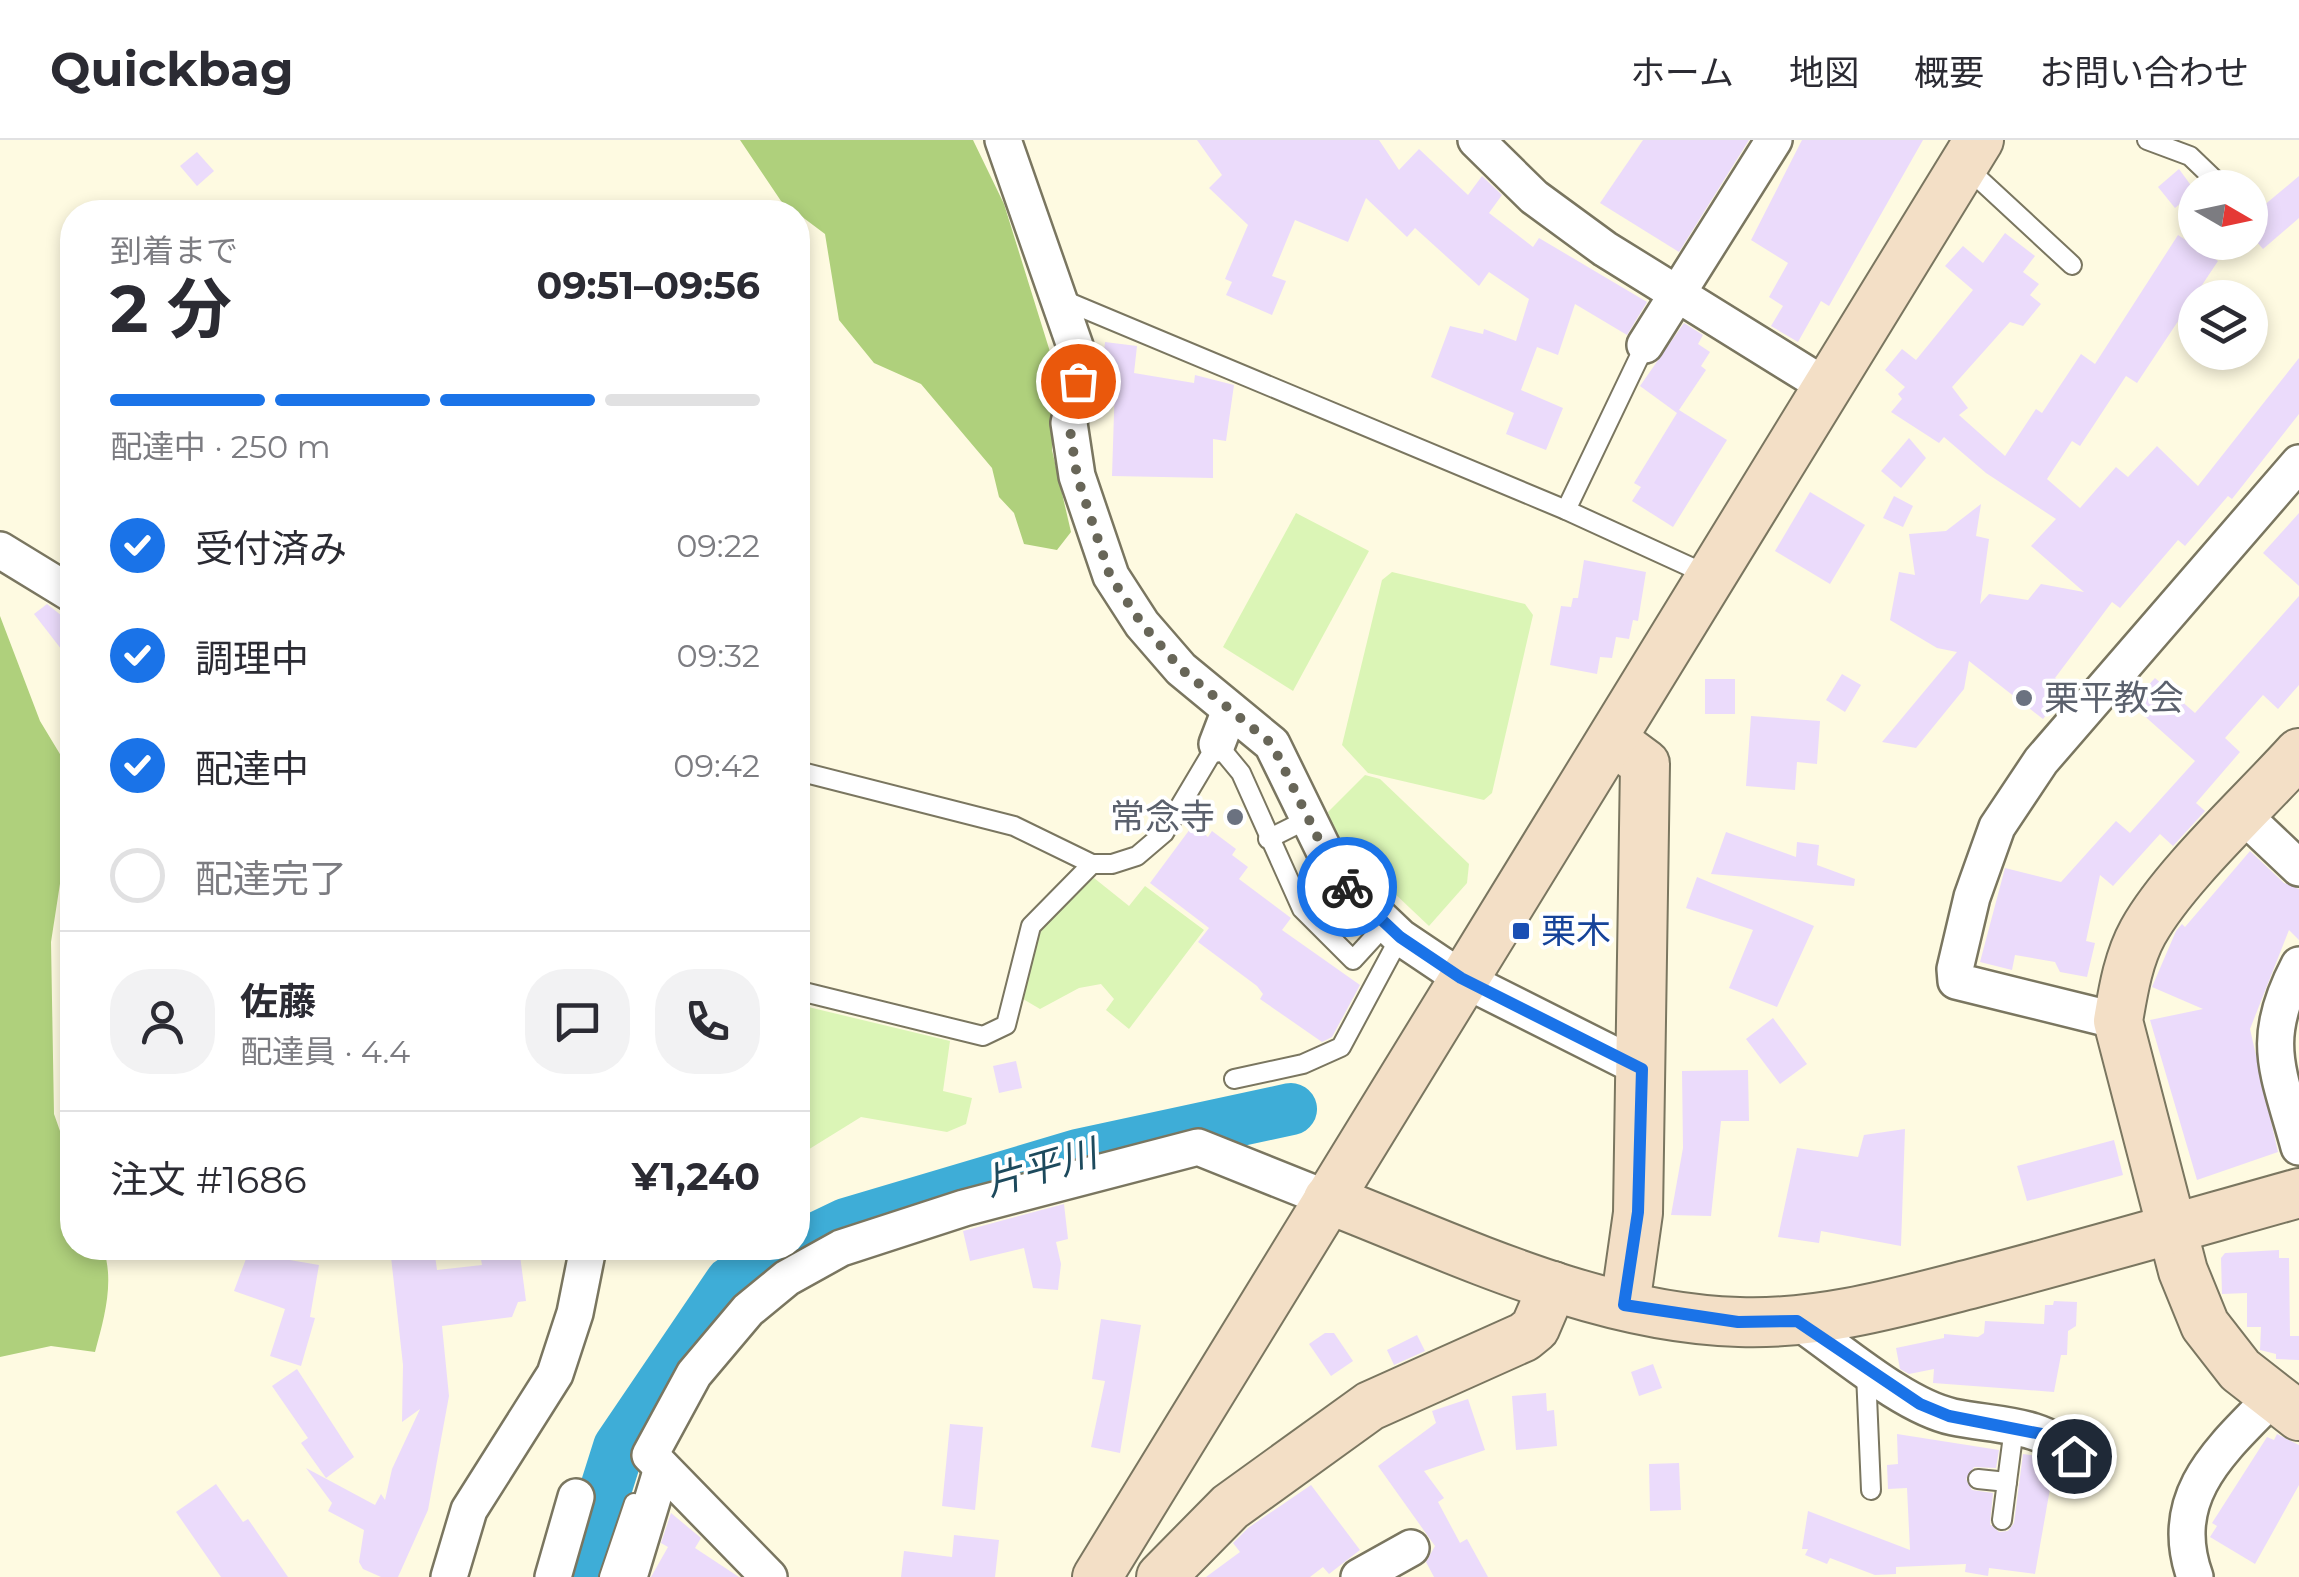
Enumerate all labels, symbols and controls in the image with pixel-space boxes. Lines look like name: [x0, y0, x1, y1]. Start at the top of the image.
text: Quickbag: [50, 40, 294, 98]
text: ホーム: [1630, 51, 1734, 94]
text: 地図: [1789, 51, 1859, 94]
text: 概要: [1914, 51, 1984, 94]
text: お問い合わせ: [2039, 51, 2249, 94]
north arrow: [2178, 170, 2268, 260]
map controls: [2178, 170, 2268, 370]
text: 到着まで: [110, 231, 238, 270]
text: 09:51–09:56: [537, 262, 760, 309]
text: 2 分: [110, 269, 232, 348]
button: layers: [2178, 280, 2268, 370]
pin: [1036, 339, 1121, 424]
icon: bag: [1051, 354, 1106, 409]
text: 配達中 · 250 m: [110, 427, 331, 466]
icon: check: [110, 518, 165, 573]
text: 受付済み: [195, 525, 347, 572]
text: 09:22: [676, 526, 760, 565]
icon: check: [110, 628, 165, 683]
text: 調理中: [195, 635, 309, 682]
text: 09:32: [676, 636, 760, 675]
place label: 栗平教会: [2044, 676, 2184, 719]
marker: 栗平教会: [2013, 687, 2035, 709]
icon: check: [110, 738, 165, 793]
text: 配達中: [195, 745, 309, 792]
text: 09:42: [673, 746, 760, 785]
place label: 常念寺: [1110, 795, 1215, 838]
marker: 常念寺: [1224, 806, 1246, 828]
courier: [1297, 837, 1397, 937]
text: 配達完了: [195, 855, 347, 902]
icon: bike: [1320, 860, 1375, 915]
place label: 栗木: [1541, 909, 1611, 952]
marker: 栗木: [1510, 920, 1532, 942]
button: person: [110, 969, 215, 1074]
button: chat: [525, 969, 630, 1074]
button: phone: [655, 969, 760, 1074]
text: 佐藤: [240, 978, 316, 1025]
text: 配達員 · 4.4: [240, 1032, 410, 1071]
water label: 片平川: [980, 1128, 1106, 1206]
text: ¥1,240: [632, 1153, 760, 1200]
text: 注文 #1686: [110, 1156, 307, 1203]
pin: [2032, 1414, 2117, 1499]
icon: home: [2047, 1429, 2102, 1484]

